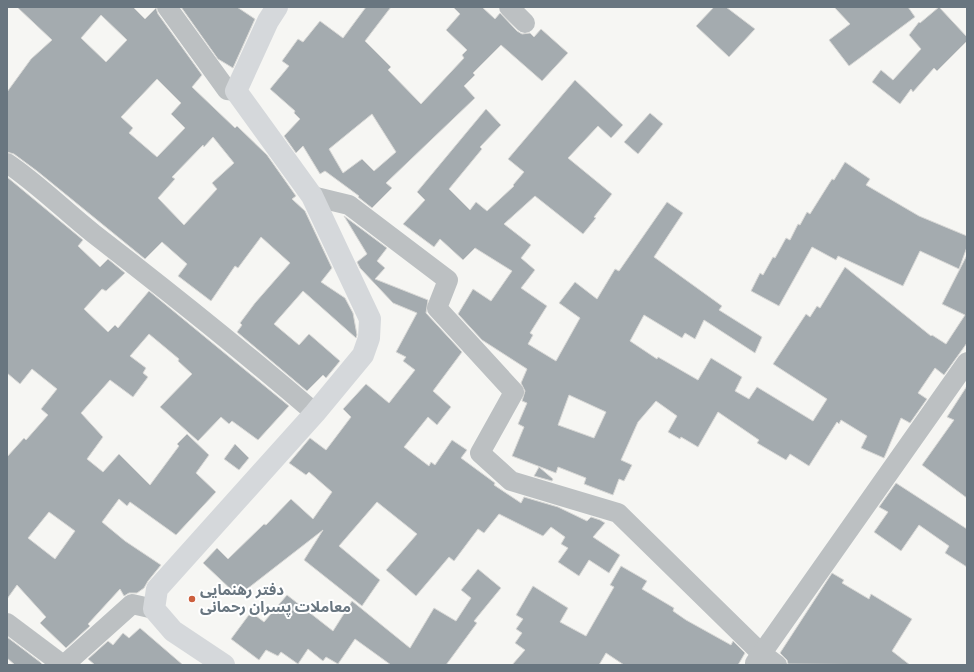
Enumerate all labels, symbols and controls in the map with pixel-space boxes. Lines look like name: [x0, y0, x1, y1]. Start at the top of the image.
place label: دفتر رهنمایی معاملات پسران رحمانی: [200, 581, 351, 617]
marker: دفتر رهنمایی معاملات پسران رحمانی: [187, 594, 197, 604]

